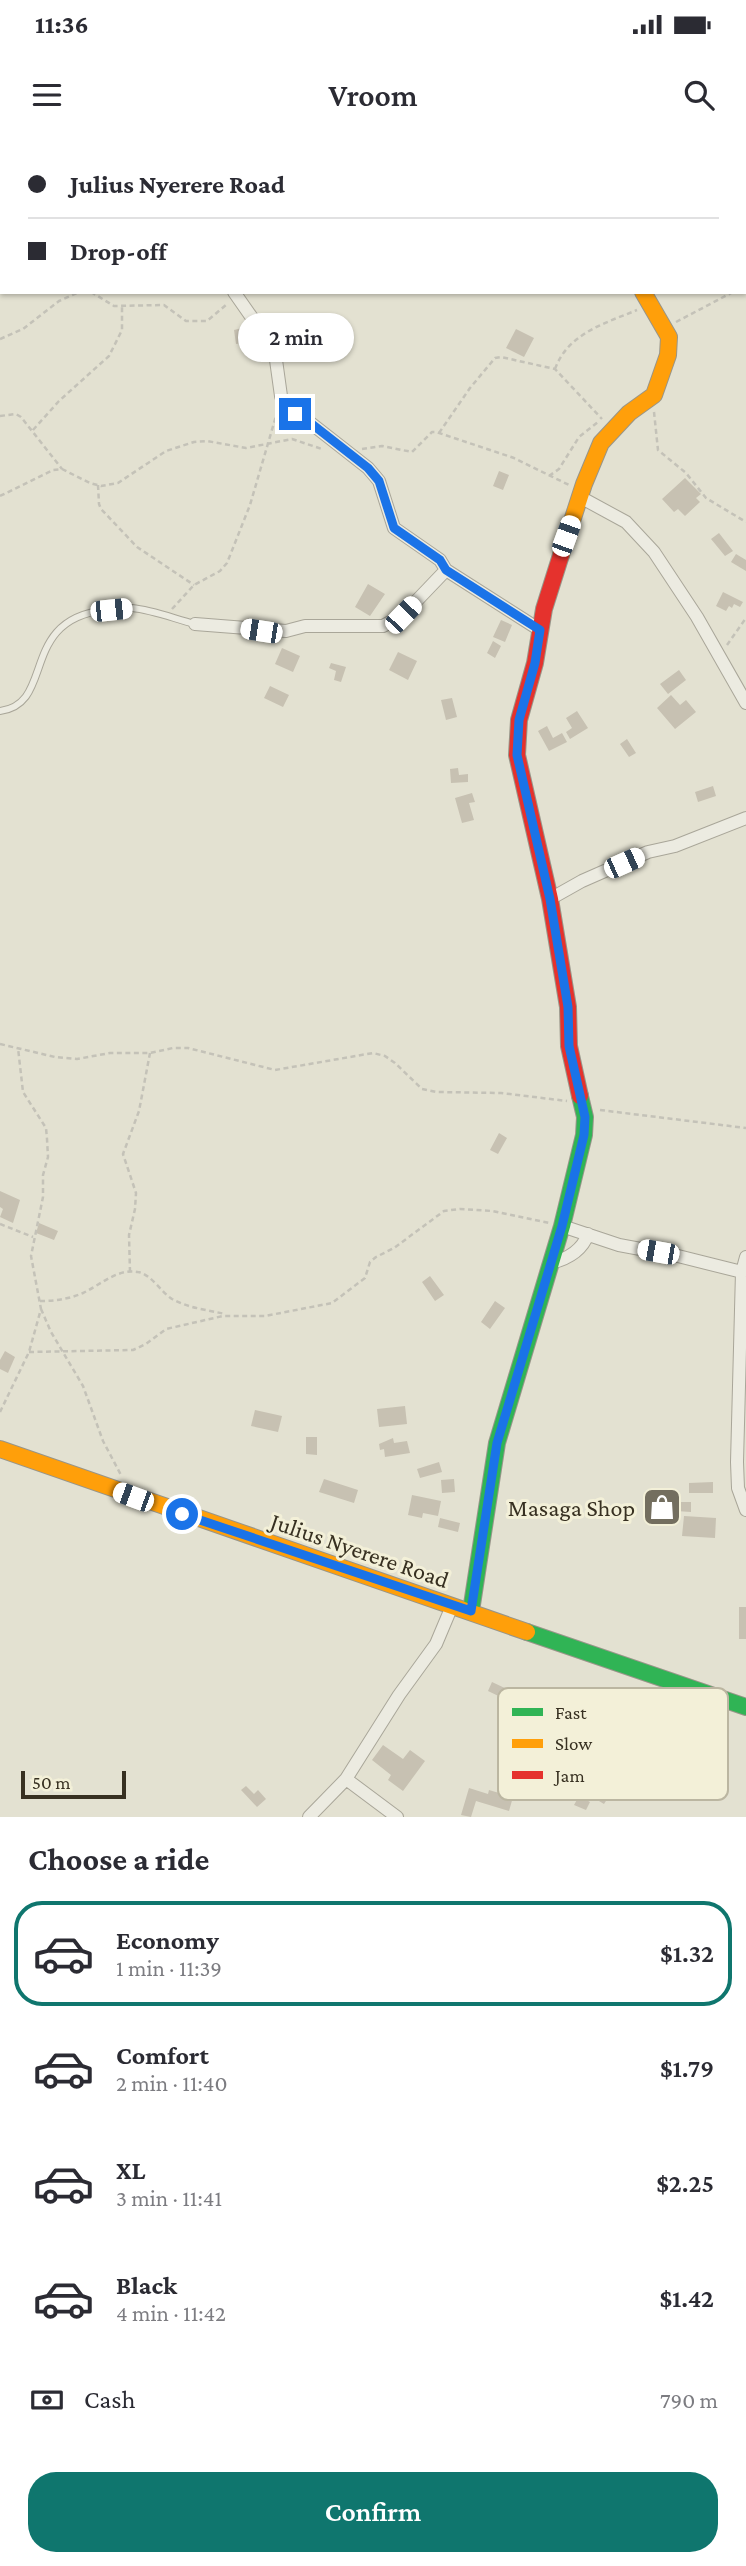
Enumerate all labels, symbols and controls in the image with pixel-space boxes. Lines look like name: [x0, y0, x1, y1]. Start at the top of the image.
text: 11:36: [35, 10, 89, 39]
icon: menu: [28, 76, 66, 114]
icon: search: [680, 76, 718, 114]
text: Vroom: [329, 77, 418, 113]
text: Julius Nyerere Road: [70, 170, 285, 199]
text: Drop-off: [70, 237, 167, 266]
callout: 2 min: [237, 313, 353, 362]
text: 2 min: [269, 324, 323, 350]
route end: [279, 398, 311, 430]
car: [549, 513, 584, 559]
car: [381, 593, 426, 637]
car: [90, 597, 133, 623]
car: [239, 617, 284, 645]
car: [601, 845, 648, 881]
car: [636, 1238, 681, 1266]
car: [110, 1480, 157, 1514]
shop icon: Masaga Shop: [641, 1486, 683, 1528]
place label: Masaga Shop: [508, 1494, 635, 1521]
route start: [166, 1498, 198, 1530]
street label: Julius Nyerere Road: [266, 1506, 453, 1593]
legend: [498, 1688, 728, 1800]
text: Fast: [555, 1702, 587, 1723]
text: Slow: [555, 1733, 592, 1754]
text: Jam: [553, 1765, 585, 1786]
scale bar: [21, 1768, 126, 1800]
text: 50 m: [32, 1772, 71, 1793]
text: Choose a ride: [28, 1841, 209, 1877]
icon: car: [32, 1922, 95, 1985]
text: Economy: [116, 1926, 219, 1955]
text: $1.32: [660, 1939, 714, 1968]
text: 1 min · 11:39: [116, 1955, 222, 1981]
icon: car: [32, 2037, 95, 2100]
text: Comfort: [116, 2041, 209, 2070]
text: $1.79: [660, 2054, 714, 2083]
text: 2 min · 11:40: [116, 2070, 228, 2096]
icon: car: [32, 2152, 95, 2215]
text: XL: [116, 2156, 145, 2185]
text: $2.25: [656, 2169, 714, 2198]
text: 3 min · 11:41: [116, 2185, 222, 2211]
icon: car: [32, 2267, 95, 2330]
text: Black: [116, 2271, 177, 2300]
text: $1.42: [659, 2284, 714, 2313]
text: 4 min · 11:42: [116, 2300, 226, 2326]
icon: cash: [28, 2381, 66, 2419]
text: Cash: [84, 2385, 135, 2414]
text: 790 m: [660, 2387, 718, 2413]
button: Confirm: [28, 2472, 718, 2552]

